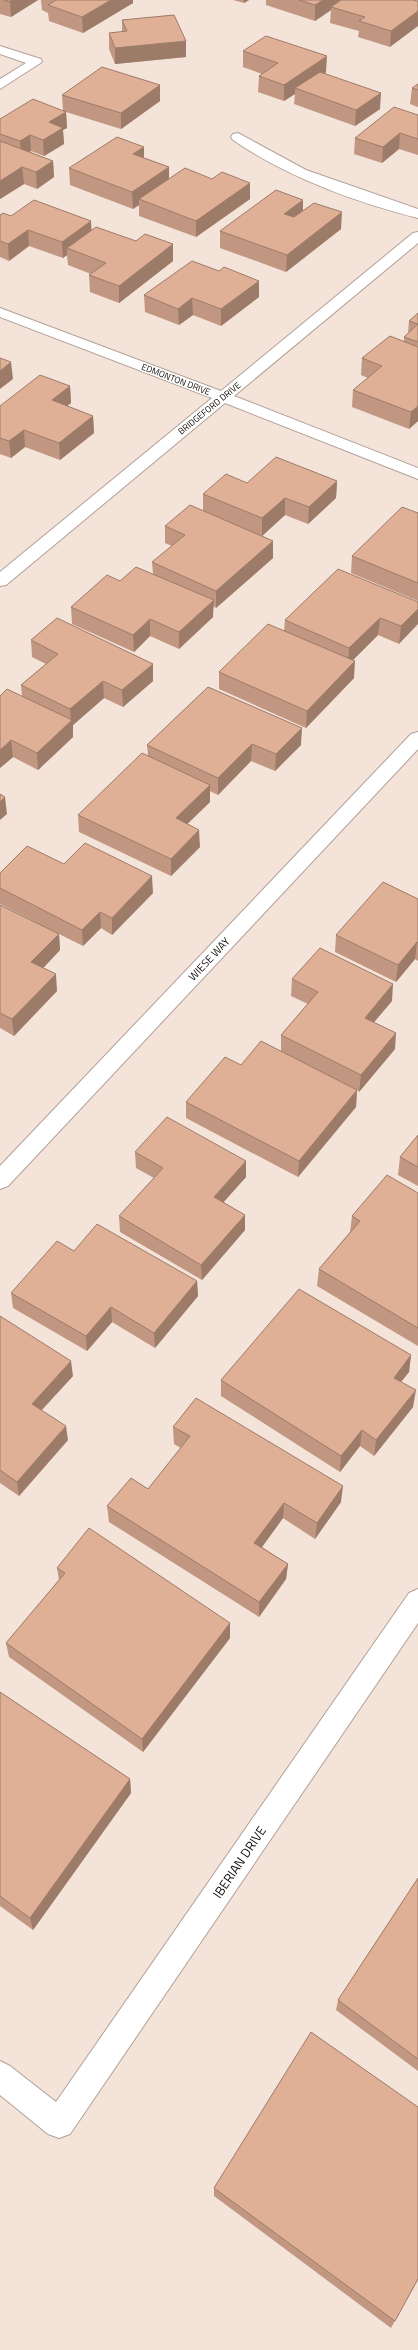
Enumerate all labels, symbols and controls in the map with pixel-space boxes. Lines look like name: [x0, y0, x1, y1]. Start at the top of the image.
street label: EDMONTON DRIVE: [140, 360, 212, 398]
street label: BRIDGEFORD DRIVE: [175, 379, 243, 437]
street label: WIESE WAY: [185, 934, 233, 984]
street label: IBERIAN DRIVE: [207, 1822, 271, 1902]

